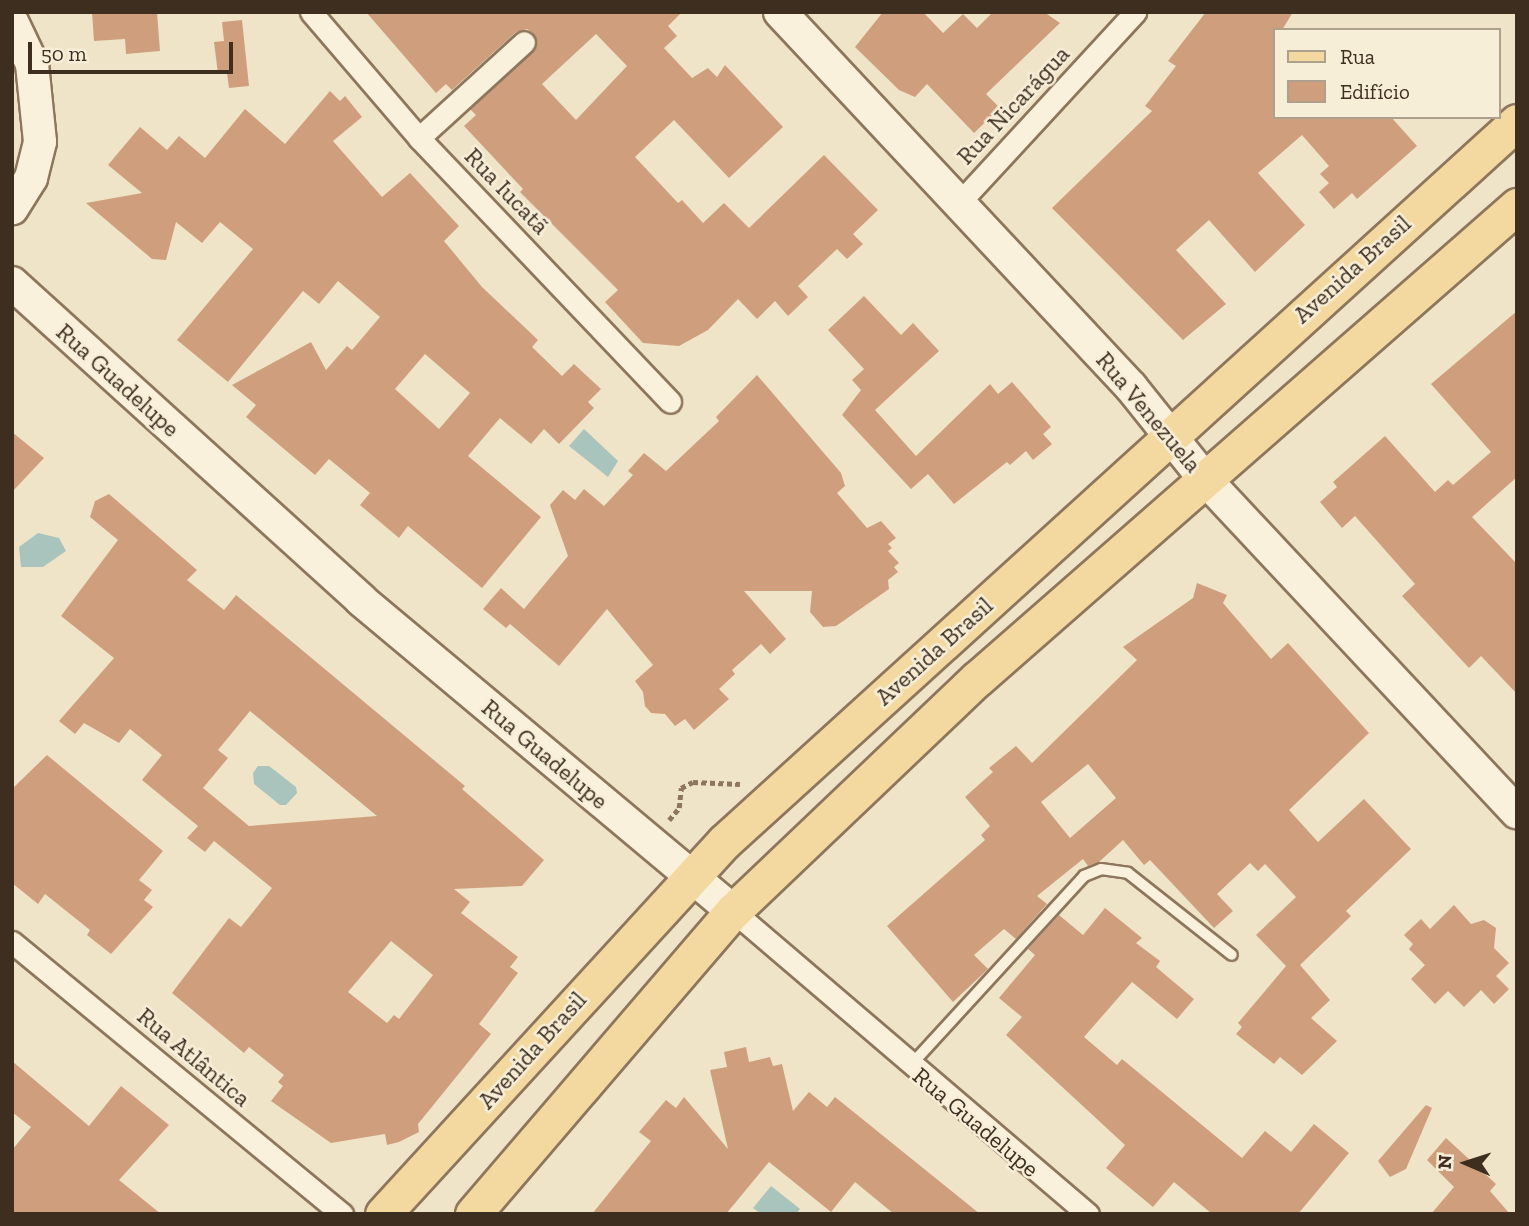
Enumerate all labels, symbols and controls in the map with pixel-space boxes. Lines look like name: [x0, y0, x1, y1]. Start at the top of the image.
scale bar: [32, 28, 236, 72]
legend: [1274, 28, 1501, 119]
street label: Rua Nicarágua: [951, 40, 1075, 170]
text: 50 m: [41, 41, 87, 66]
text: Rua: [1340, 44, 1375, 69]
text: Edifício: [1340, 79, 1410, 104]
street label: Rua Iucatã: [459, 142, 555, 240]
street label: Avenida Brasil: [1287, 209, 1417, 329]
street label: Rua Guadelupe: [50, 317, 186, 443]
street label: Rua Venezuela: [1090, 346, 1208, 478]
street label: Avenida Brasil: [869, 591, 999, 711]
street label: Rua Guadelupe: [476, 693, 614, 815]
street label: Avenida Brasil: [472, 985, 592, 1115]
street label: Rua Atlântica: [131, 1001, 257, 1113]
street label: Rua Guadelupe: [907, 1061, 1045, 1183]
north arrow: [1431, 1128, 1501, 1198]
text: N: [1433, 1154, 1456, 1170]

